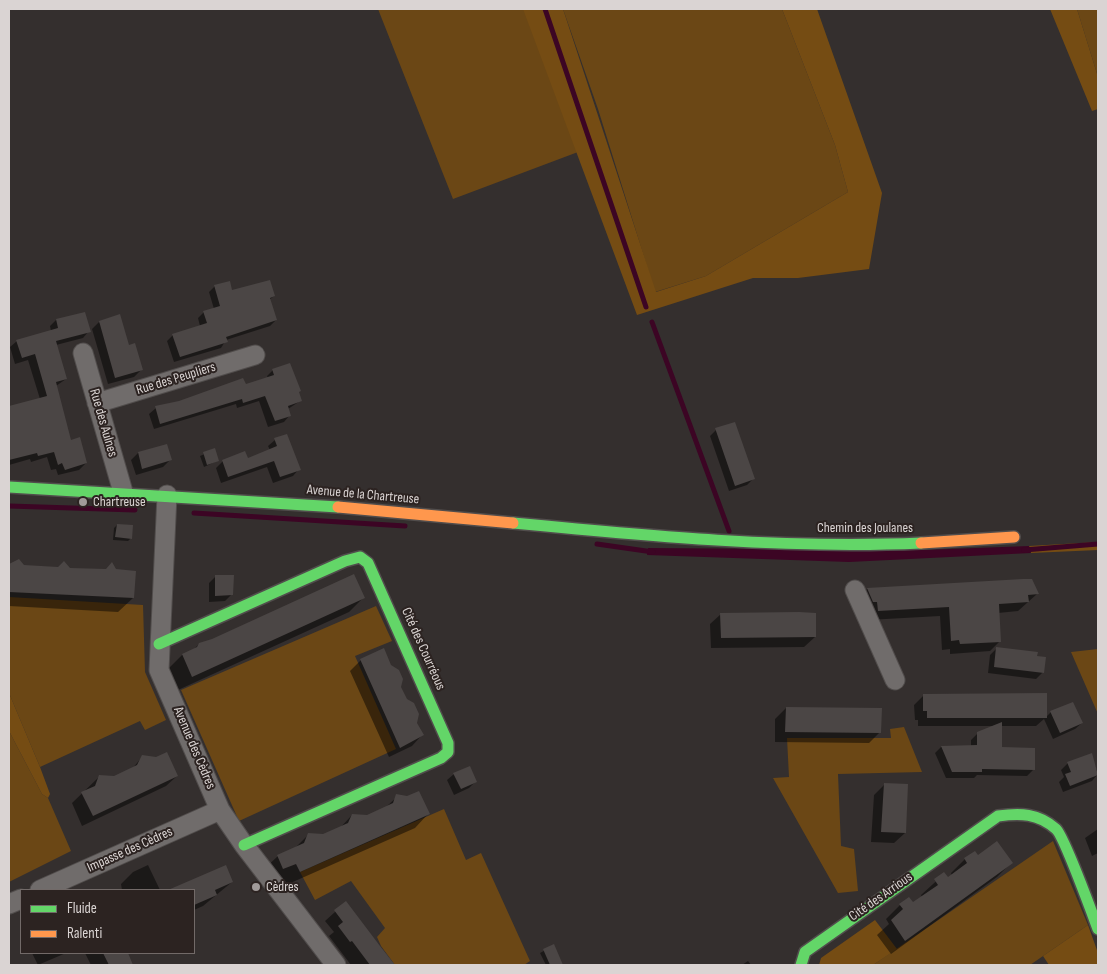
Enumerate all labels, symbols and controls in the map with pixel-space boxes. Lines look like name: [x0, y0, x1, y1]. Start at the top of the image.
street label: Rue des Peupliers: [134, 359, 218, 399]
street label: Rue des Aulnes: [85, 387, 121, 459]
street label: Avenue de la Chartreuse: [306, 482, 420, 508]
place label: Chartreuse: [93, 494, 146, 510]
marker: Chartreuse: [77, 496, 89, 508]
street label: Chemin des Joulanes: [817, 520, 913, 536]
street label: Cité des Courréous: [397, 605, 449, 693]
street label: Avenue des Cèdres: [169, 704, 219, 792]
street label: Impasse des Cèdres: [85, 824, 175, 876]
street label: Cité des Arrious: [846, 869, 916, 925]
place label: Cèdres: [266, 879, 299, 895]
marker: Cèdres: [250, 881, 262, 893]
legend: [20, 889, 195, 954]
text: Fluide: [67, 899, 97, 918]
text: Ralenti: [67, 924, 102, 943]

